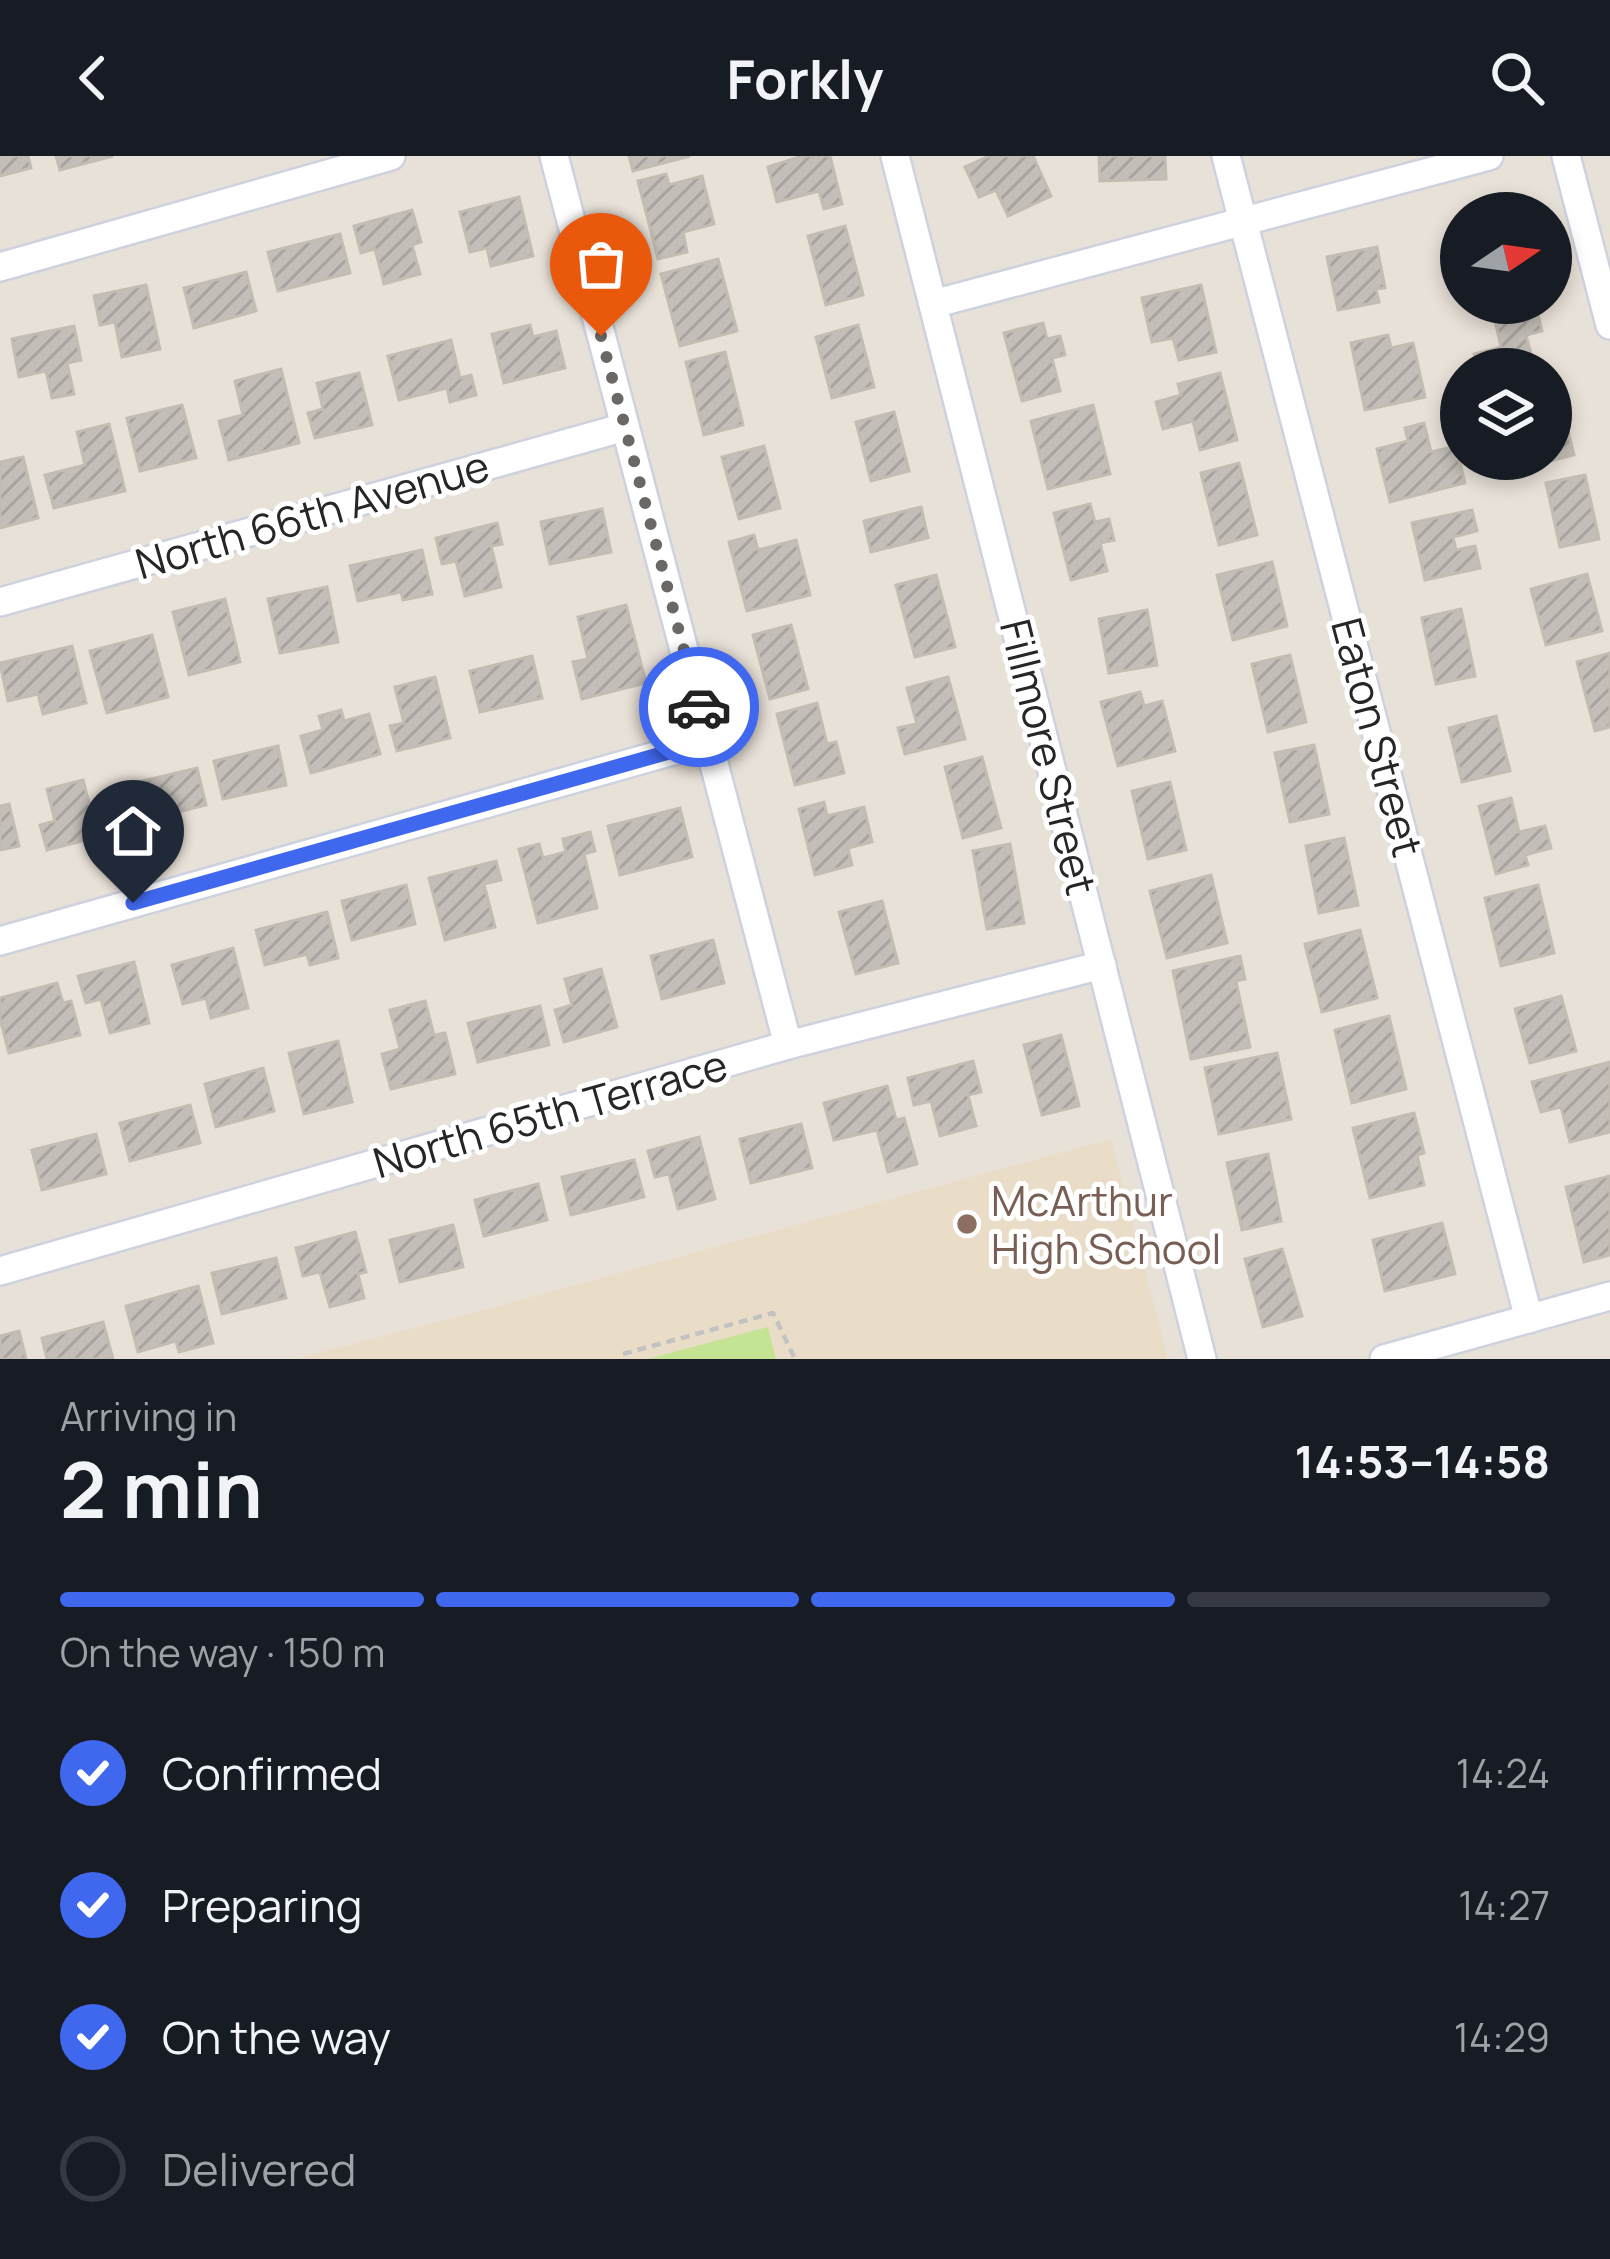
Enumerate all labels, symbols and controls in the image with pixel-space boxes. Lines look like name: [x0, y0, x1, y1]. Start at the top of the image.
text: Forkly: [727, 41, 883, 115]
icon: back: [60, 45, 126, 111]
icon: search: [1484, 45, 1550, 111]
north arrow: [1440, 192, 1572, 324]
map controls: [1440, 192, 1572, 480]
pin: [550, 213, 652, 336]
icon: bag: [568, 231, 634, 297]
button: layers: [1440, 348, 1572, 480]
street label: North 66th Avenue: [129, 436, 495, 592]
street label: Eaton Street: [1318, 611, 1438, 863]
street label: Fillmore Street: [987, 613, 1111, 901]
courier: [639, 647, 759, 767]
icon: car: [666, 674, 732, 740]
pin: [82, 780, 184, 903]
icon: home: [100, 798, 166, 864]
street label: North 65th Terrace: [366, 1035, 734, 1191]
place label: McArthur High School: [991, 1171, 1221, 1277]
marker: McArthur High School: [954, 1211, 980, 1237]
text: Arriving in: [60, 1389, 237, 1443]
text: 14:53–14:58: [1294, 1430, 1550, 1492]
text: 2 min: [60, 1435, 263, 1541]
text: On the way · 150 m: [60, 1625, 385, 1679]
icon: check: [60, 1740, 126, 1806]
text: Confirmed: [162, 1742, 382, 1804]
text: 14:24: [1456, 1746, 1550, 1800]
icon: check: [60, 1872, 126, 1938]
text: Preparing: [162, 1874, 362, 1936]
text: 14:27: [1458, 1878, 1550, 1932]
icon: check: [60, 2004, 126, 2070]
text: On the way: [162, 2006, 391, 2068]
text: 14:29: [1454, 2010, 1550, 2064]
text: Delivered: [162, 2138, 357, 2200]

